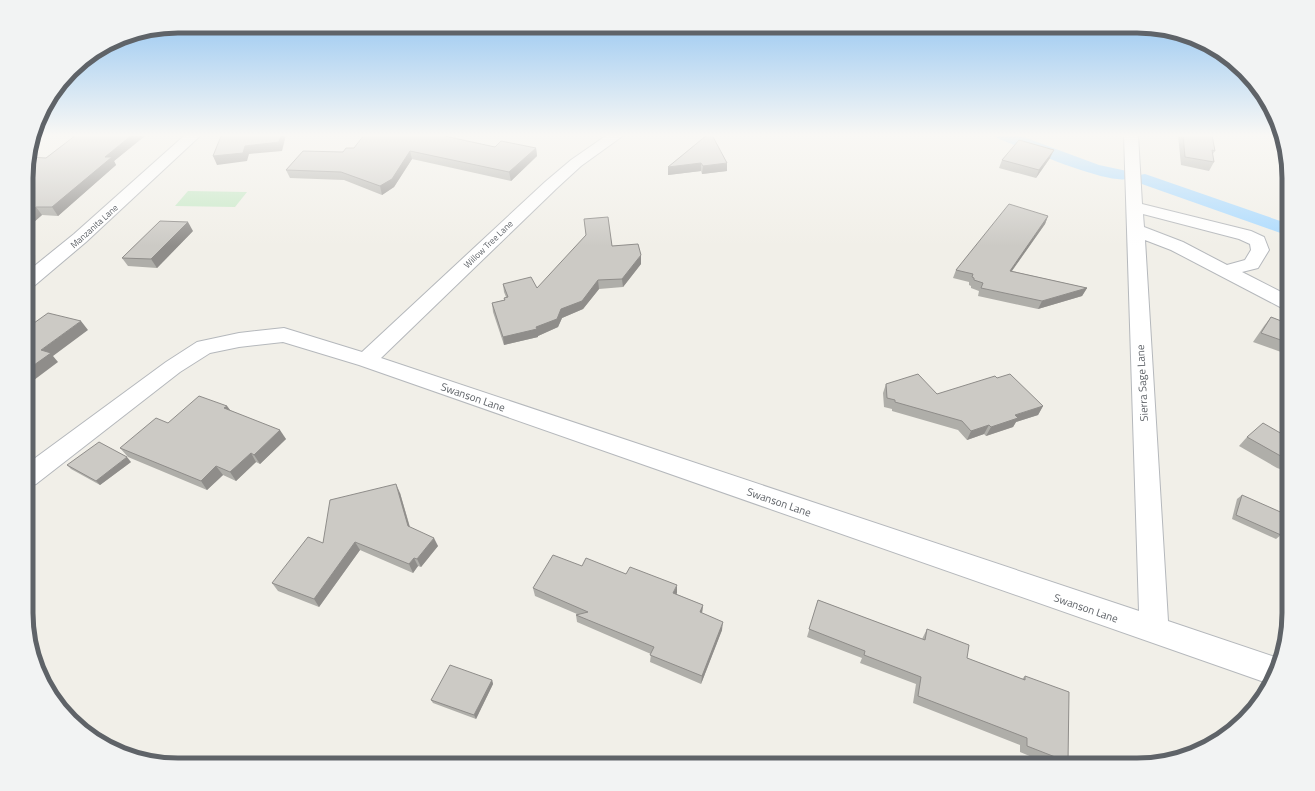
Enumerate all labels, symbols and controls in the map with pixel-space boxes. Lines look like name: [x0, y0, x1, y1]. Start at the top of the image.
street label: Manzanita Lane: [67, 201, 121, 251]
street label: Willow Tree Lane: [460, 217, 516, 271]
street label: Sierra Sage Lane: [1132, 344, 1152, 422]
street label: Swanson Lane: [439, 379, 508, 416]
street label: Swanson Lane: [745, 484, 814, 521]
street label: Swanson Lane: [1052, 590, 1121, 627]

